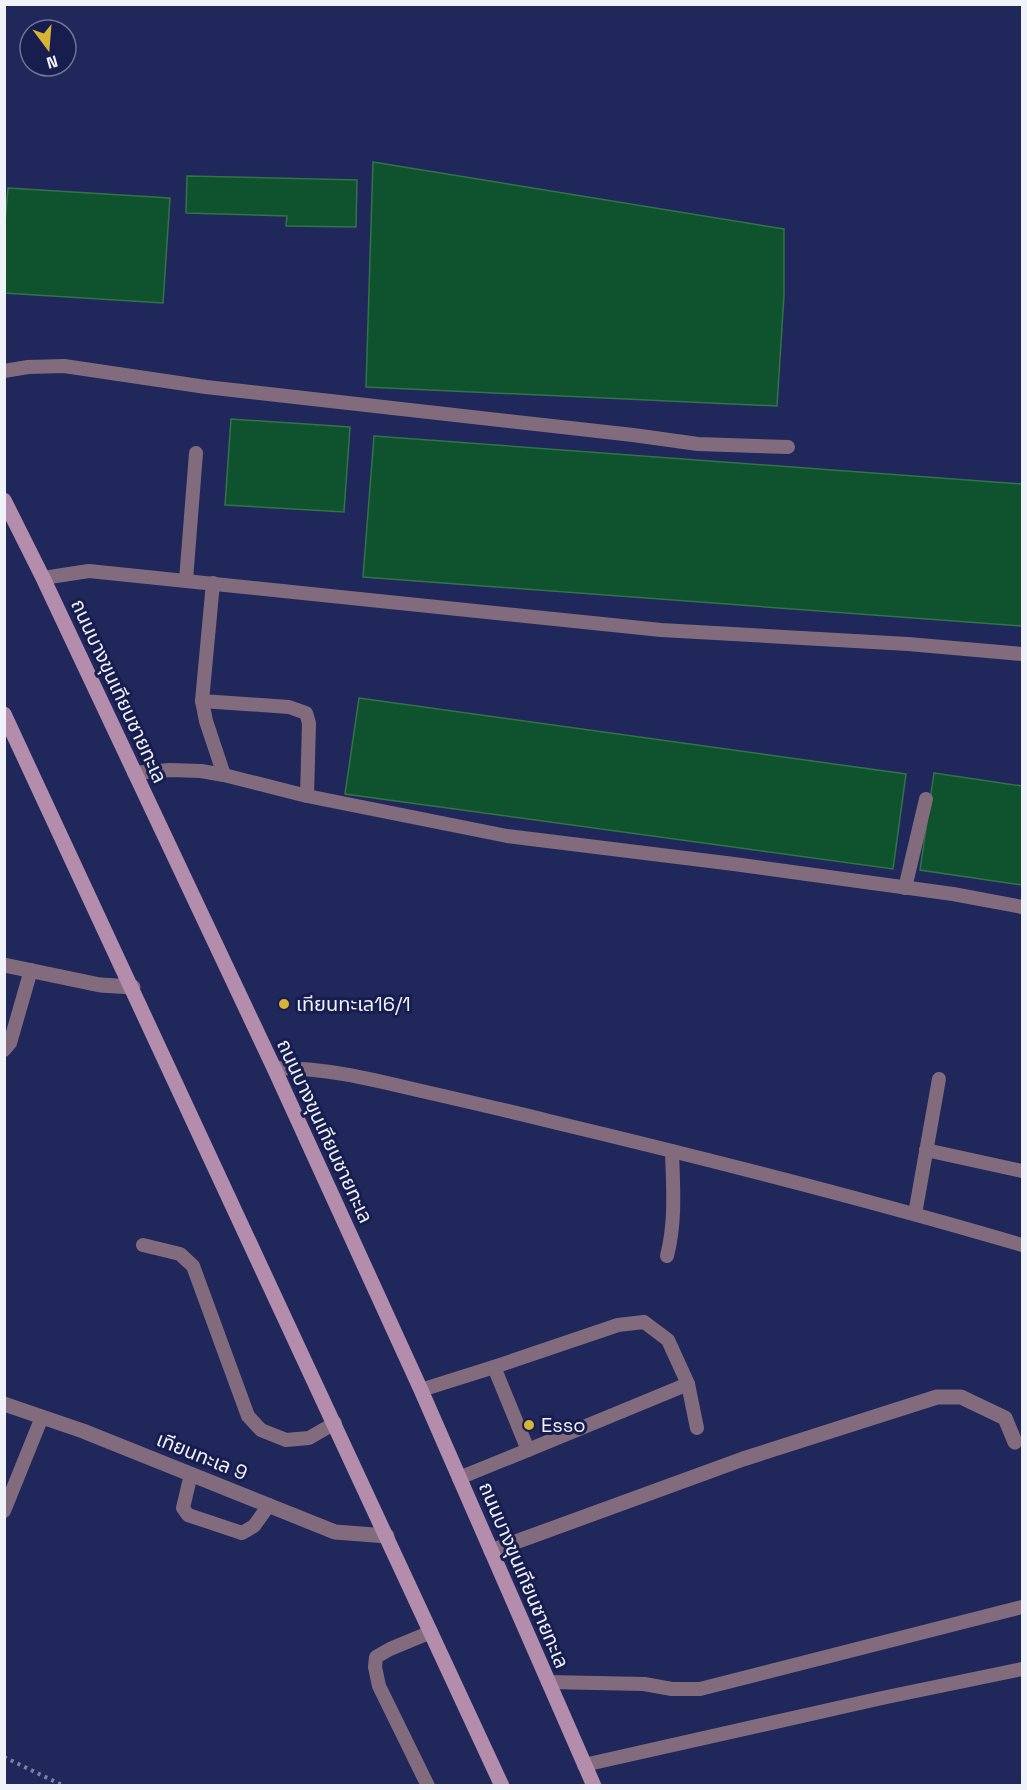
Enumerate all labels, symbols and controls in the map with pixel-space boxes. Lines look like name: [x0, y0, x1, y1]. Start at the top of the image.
north arrow: [18, 18, 78, 78]
text: N: [44, 50, 60, 74]
street label: ถนนบางขุนเทียนชายทะเล: [65, 595, 173, 787]
place label: เทียนทะเล16/1: [296, 991, 411, 1017]
marker: เทียนทะเล16/1: [277, 997, 291, 1011]
street label: ถนนบางขุนเทียนชายทะเล: [271, 1035, 379, 1227]
place label: Esso: [541, 1412, 586, 1438]
marker: Esso: [522, 1418, 536, 1432]
street label: เทียนทะเล 9: [153, 1426, 251, 1486]
street label: ถนนบางขุนเทียนชายทะเล: [473, 1478, 575, 1672]

